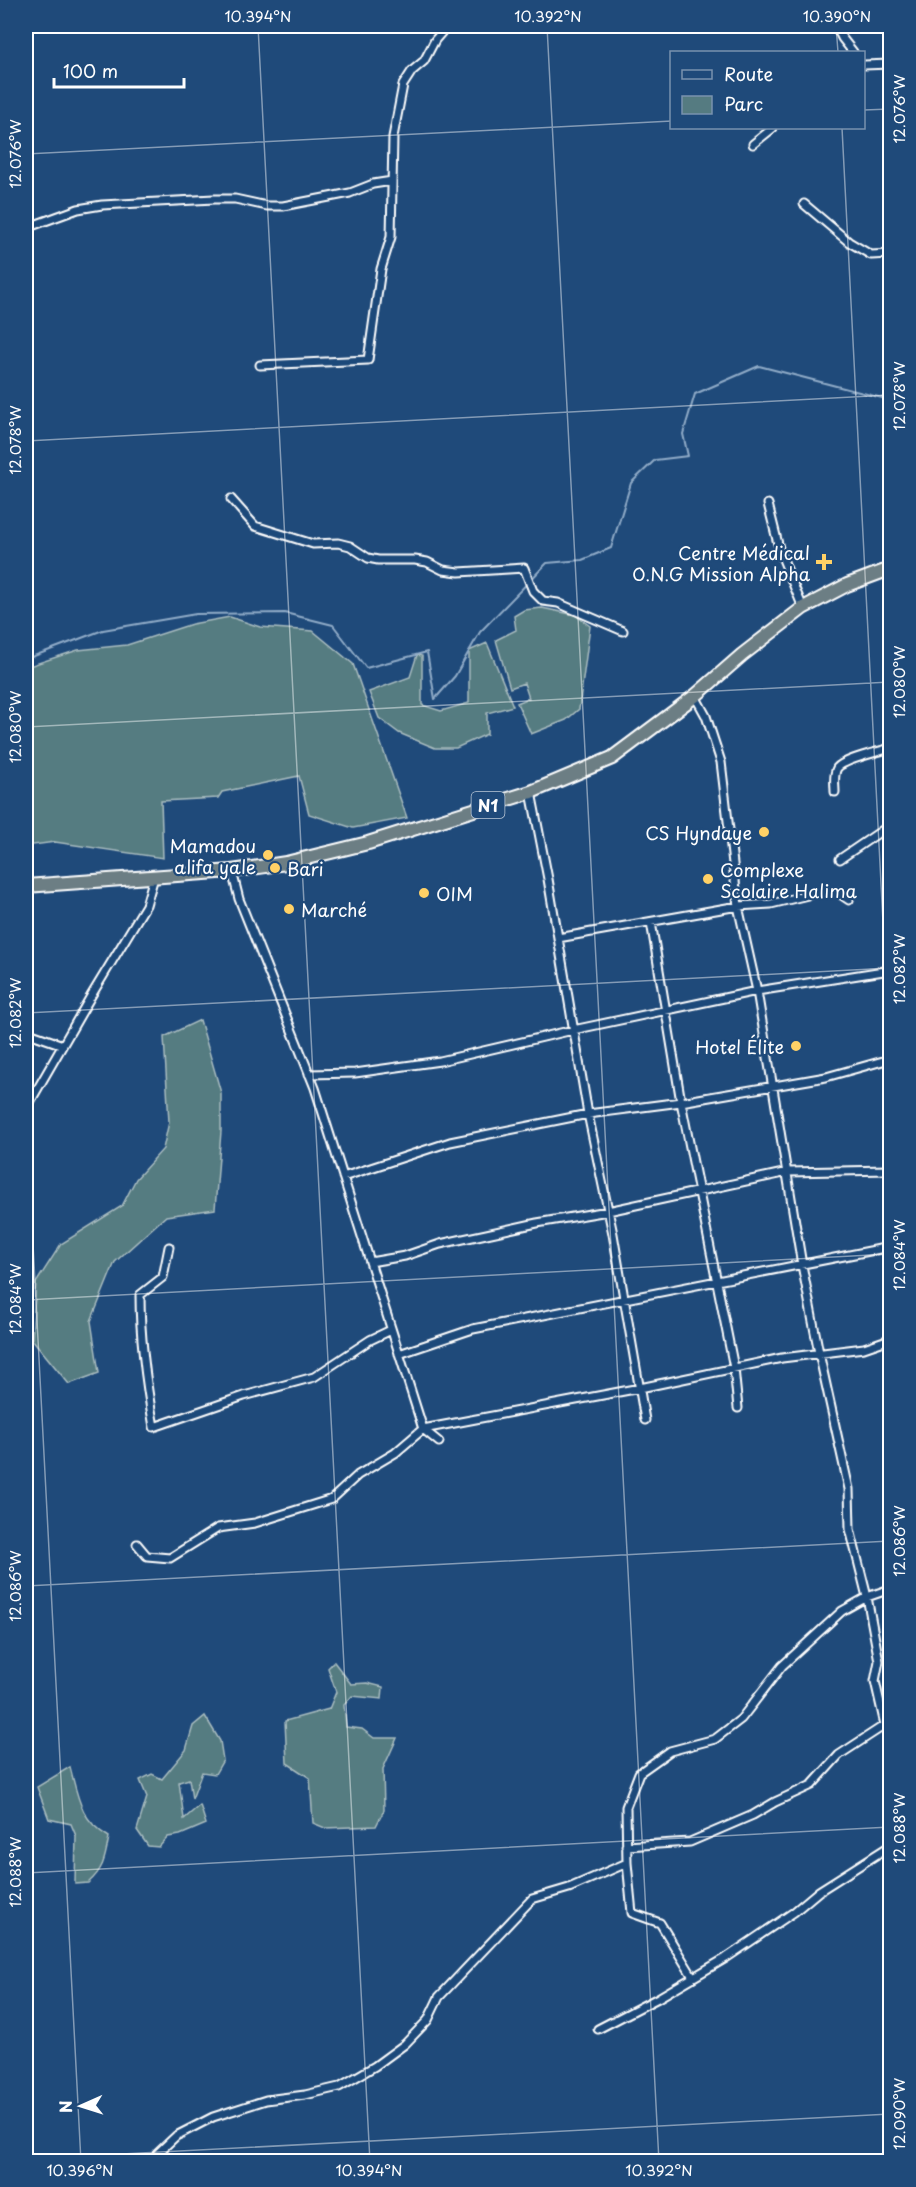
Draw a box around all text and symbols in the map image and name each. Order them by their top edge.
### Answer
text: 10.394°N [224,4,292,27]
text: 10.392°N [514,4,582,27]
text: 10.390°N [803,4,871,27]
scale bar [54,51,184,89]
legend [670,51,865,129]
text: 100 m [63,57,118,84]
text: Route [724,60,774,87]
text: 12.076°W [887,74,910,144]
text: Parc [724,90,763,117]
text: 12.076°W [3,119,26,189]
text: 12.078°W [887,361,910,431]
text: 12.078°W [3,405,26,475]
place label: Centre Médical O.N.G Mission Alpha [632,539,811,587]
marker: Centre Médical O.N.G Mission Alpha [815,553,833,571]
text: 12.080°W [887,645,910,718]
text: 12.080°W [3,690,26,763]
road number: N1 [472,792,504,818]
place label: CS Hyndaye [645,819,752,846]
marker: CS Hyndaye [757,825,771,839]
place label: Mamadou alifa yale [170,832,256,880]
marker: Mamadou alifa yale [261,848,275,862]
place label: Bari [287,855,324,882]
place label: Complexe Scolaire Halima [720,856,858,904]
marker: Bari [268,861,282,875]
marker: Complexe Scolaire Halima [701,872,715,886]
place label: OIM [436,880,473,907]
marker: OIM [417,886,431,900]
place label: Marché [301,896,367,923]
marker: Marché [282,902,296,916]
text: 12.082°W [887,933,910,1004]
text: 12.082°W [3,977,26,1048]
place label: Hotel Élite [695,1033,784,1060]
marker: Hotel Élite [789,1039,803,1053]
text: 12.084°W [887,1219,910,1291]
text: 12.084°W [3,1263,26,1335]
text: 12.086°W [887,1505,910,1577]
text: 12.086°W [3,1550,26,1622]
text: 12.088°W [887,1792,910,1863]
text: 12.088°W [3,1836,26,1907]
north arrow [51,2076,111,2136]
text: 12.090°W [887,2077,910,2150]
text: N [53,2100,77,2114]
text: 10.396°N [46,2158,114,2181]
text: 10.394°N [335,2158,403,2181]
text: 10.392°N [625,2158,693,2181]

